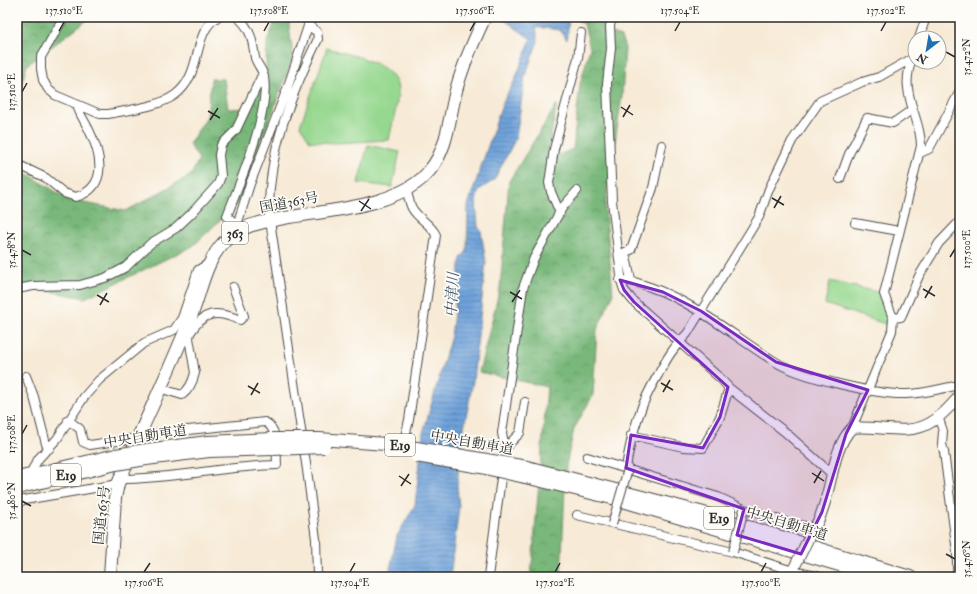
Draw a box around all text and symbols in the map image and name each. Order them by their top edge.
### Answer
text: 137.510°E [45,5,83,17]
text: 137.508°E [250,5,288,17]
text: 137.506°E [456,5,494,17]
text: 137.504°E [660,5,700,17]
text: 137.502°E [867,5,905,17]
north arrow [907,30,947,70]
text: 35.472°N [961,38,973,76]
text: N [914,49,931,67]
text: 137.510°E [6,73,18,111]
street label: 国道363号 [258,188,320,217]
road number: 363 [222,222,248,244]
text: 137.500°E [961,230,973,268]
text: 35.478°N [6,231,18,269]
water label: 中津川 [442,270,463,318]
text: 137.508°E [6,415,18,453]
street label: 中央自動車道 [102,422,188,451]
street label: 中央自動車道 [429,427,515,458]
road number: E19 [385,434,415,456]
road number: E19 [51,464,81,486]
text: 35.480°N [6,482,18,520]
street label: 国道363号 [90,484,113,546]
street label: 中央自動車道 [744,503,830,544]
road number: E19 [704,507,734,529]
text: 35.476°N [961,540,973,578]
text: 137.506°E [125,577,163,589]
text: 137.504°E [330,577,370,589]
text: 137.502°E [536,577,574,589]
text: 137.500°E [742,577,780,589]

